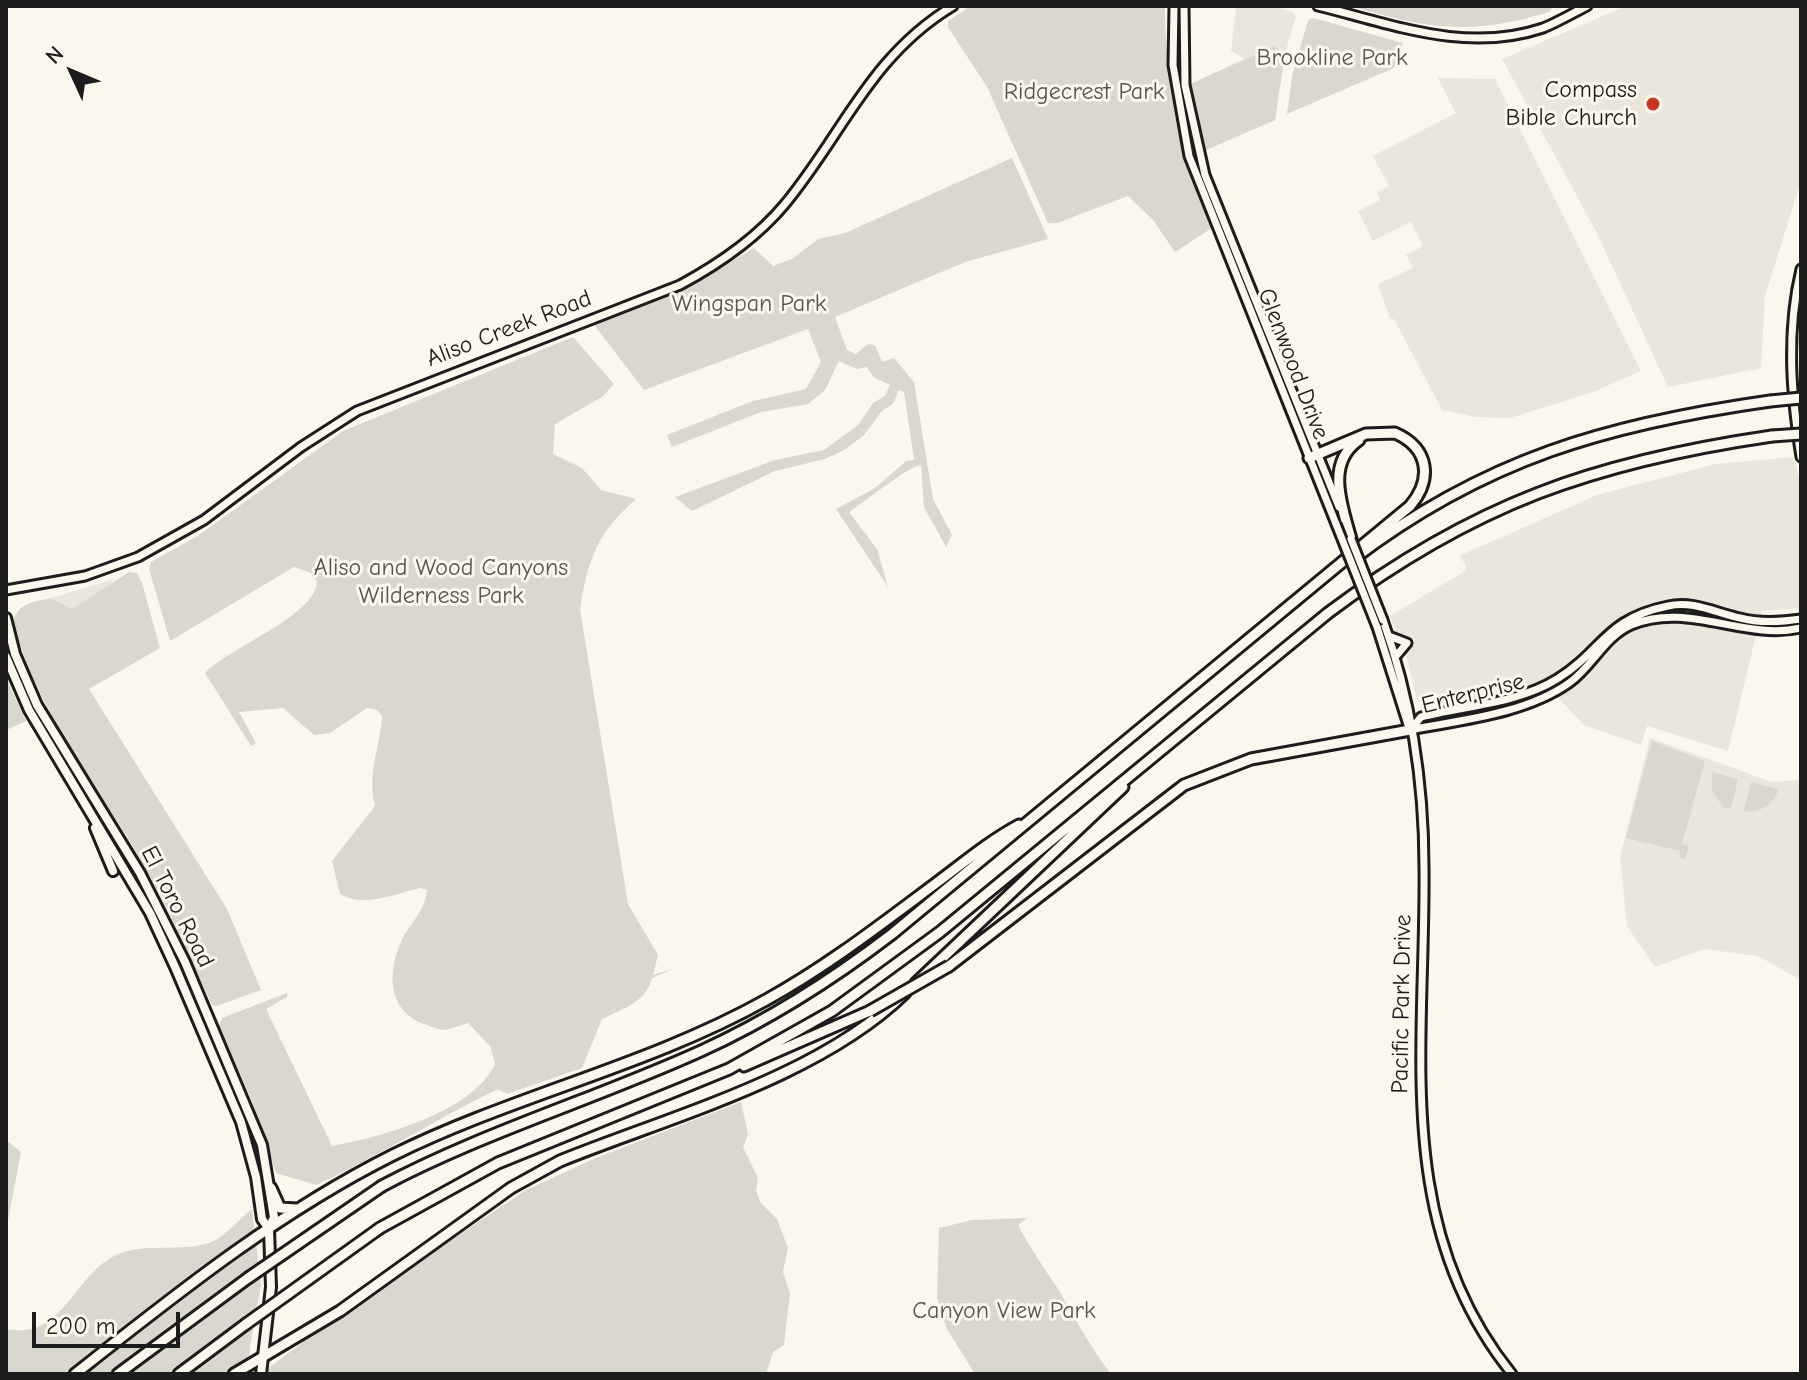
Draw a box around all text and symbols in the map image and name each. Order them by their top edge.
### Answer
north arrow [32,32,112,112]
text: N [40,41,69,70]
park label: Brookline Park [1257,44,1407,72]
place label: Compass Bible Church [1505,76,1637,132]
park label: Ridgecrest Park [1004,78,1164,106]
marker: Compass Bible Church [1644,95,1662,113]
street label: Aliso Creek Road [422,284,596,374]
street label: Glenwood Drive [1251,284,1335,444]
park label: Wingspan Park [672,290,826,318]
park label: Aliso and Wood Canyons Wilderness Park [314,554,568,610]
street label: Enterprise [1419,667,1527,721]
street label: El Toro Road [134,841,220,973]
street label: Pacific Park Drive [1386,914,1418,1094]
scale bar [36,1296,184,1346]
park label: Canyon View Park [912,1297,1096,1325]
text: 200 m [46,1312,116,1340]

